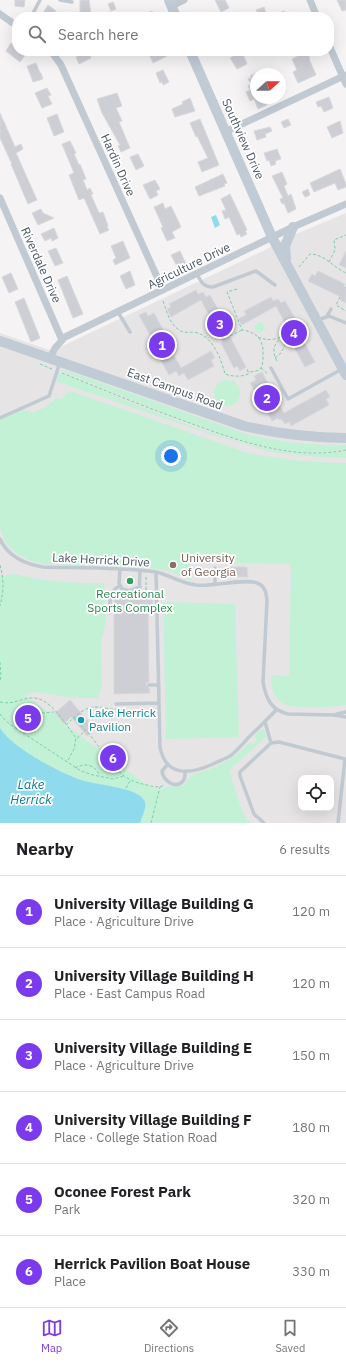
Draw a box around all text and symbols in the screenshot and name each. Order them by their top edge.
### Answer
search box [12,12,334,56]
icon: search [26,23,48,45]
text: Search here [58,25,138,44]
north arrow [250,68,286,104]
street label: Southview Drive [219,96,268,182]
street label: Hardin Drive [98,131,139,199]
street label: Riverdale Drive [18,225,65,305]
street label: Agriculture Drive [145,239,233,292]
pin: 3 [207,309,233,339]
pin: 4 [281,318,307,348]
pin: 1 [149,330,175,360]
street label: East Campus Road [125,364,225,413]
pin: 2 [254,383,280,413]
your location [161,446,181,466]
street label: Lake Herrick Drive [52,549,151,570]
place label: University of Georgia [181,550,236,579]
marker: University of Georgia [168,560,178,570]
marker: Recreational Sports Complex [125,576,135,586]
place label: Recreational Sports Complex [87,586,173,615]
pin: 5 [15,703,41,733]
place label: Lake Herrick Pavilion [89,705,157,734]
marker: Lake Herrick Pavilion [76,715,86,725]
pin: 6 [100,743,126,773]
map controls [298,775,334,811]
button: locate [298,775,334,811]
water label: Lake Herrick [10,776,52,808]
text: Nearby [16,838,74,860]
text: 6 results [279,841,330,858]
text: University Village Building G [54,894,254,913]
text: 1 [25,903,33,920]
text: 120 m [292,903,330,920]
text: Place · Agriculture Drive [54,913,194,930]
text: University Village Building H [54,966,254,985]
text: 2 [25,975,33,992]
text: 120 m [292,975,330,992]
text: Place · East Campus Road [54,985,205,1002]
text: University Village Building E [54,1038,252,1057]
text: 3 [25,1047,33,1064]
text: 150 m [292,1047,330,1064]
text: Place · Agriculture Drive [54,1057,194,1074]
text: University Village Building F [54,1110,252,1129]
text: 4 [25,1119,33,1136]
text: 180 m [292,1119,330,1136]
text: Place · College Station Road [54,1129,217,1146]
text: Oconee Forest Park [54,1182,191,1201]
text: 5 [25,1191,33,1208]
text: 320 m [292,1191,330,1208]
text: Park [54,1201,80,1218]
text: Herrick Pavilion Boat House [54,1254,250,1273]
text: 6 [25,1263,33,1280]
text: 330 m [292,1263,330,1280]
text: Place [54,1273,86,1290]
tab: Map [41,1317,63,1355]
tab: Directions [144,1317,194,1355]
tab: Saved [275,1317,305,1355]

